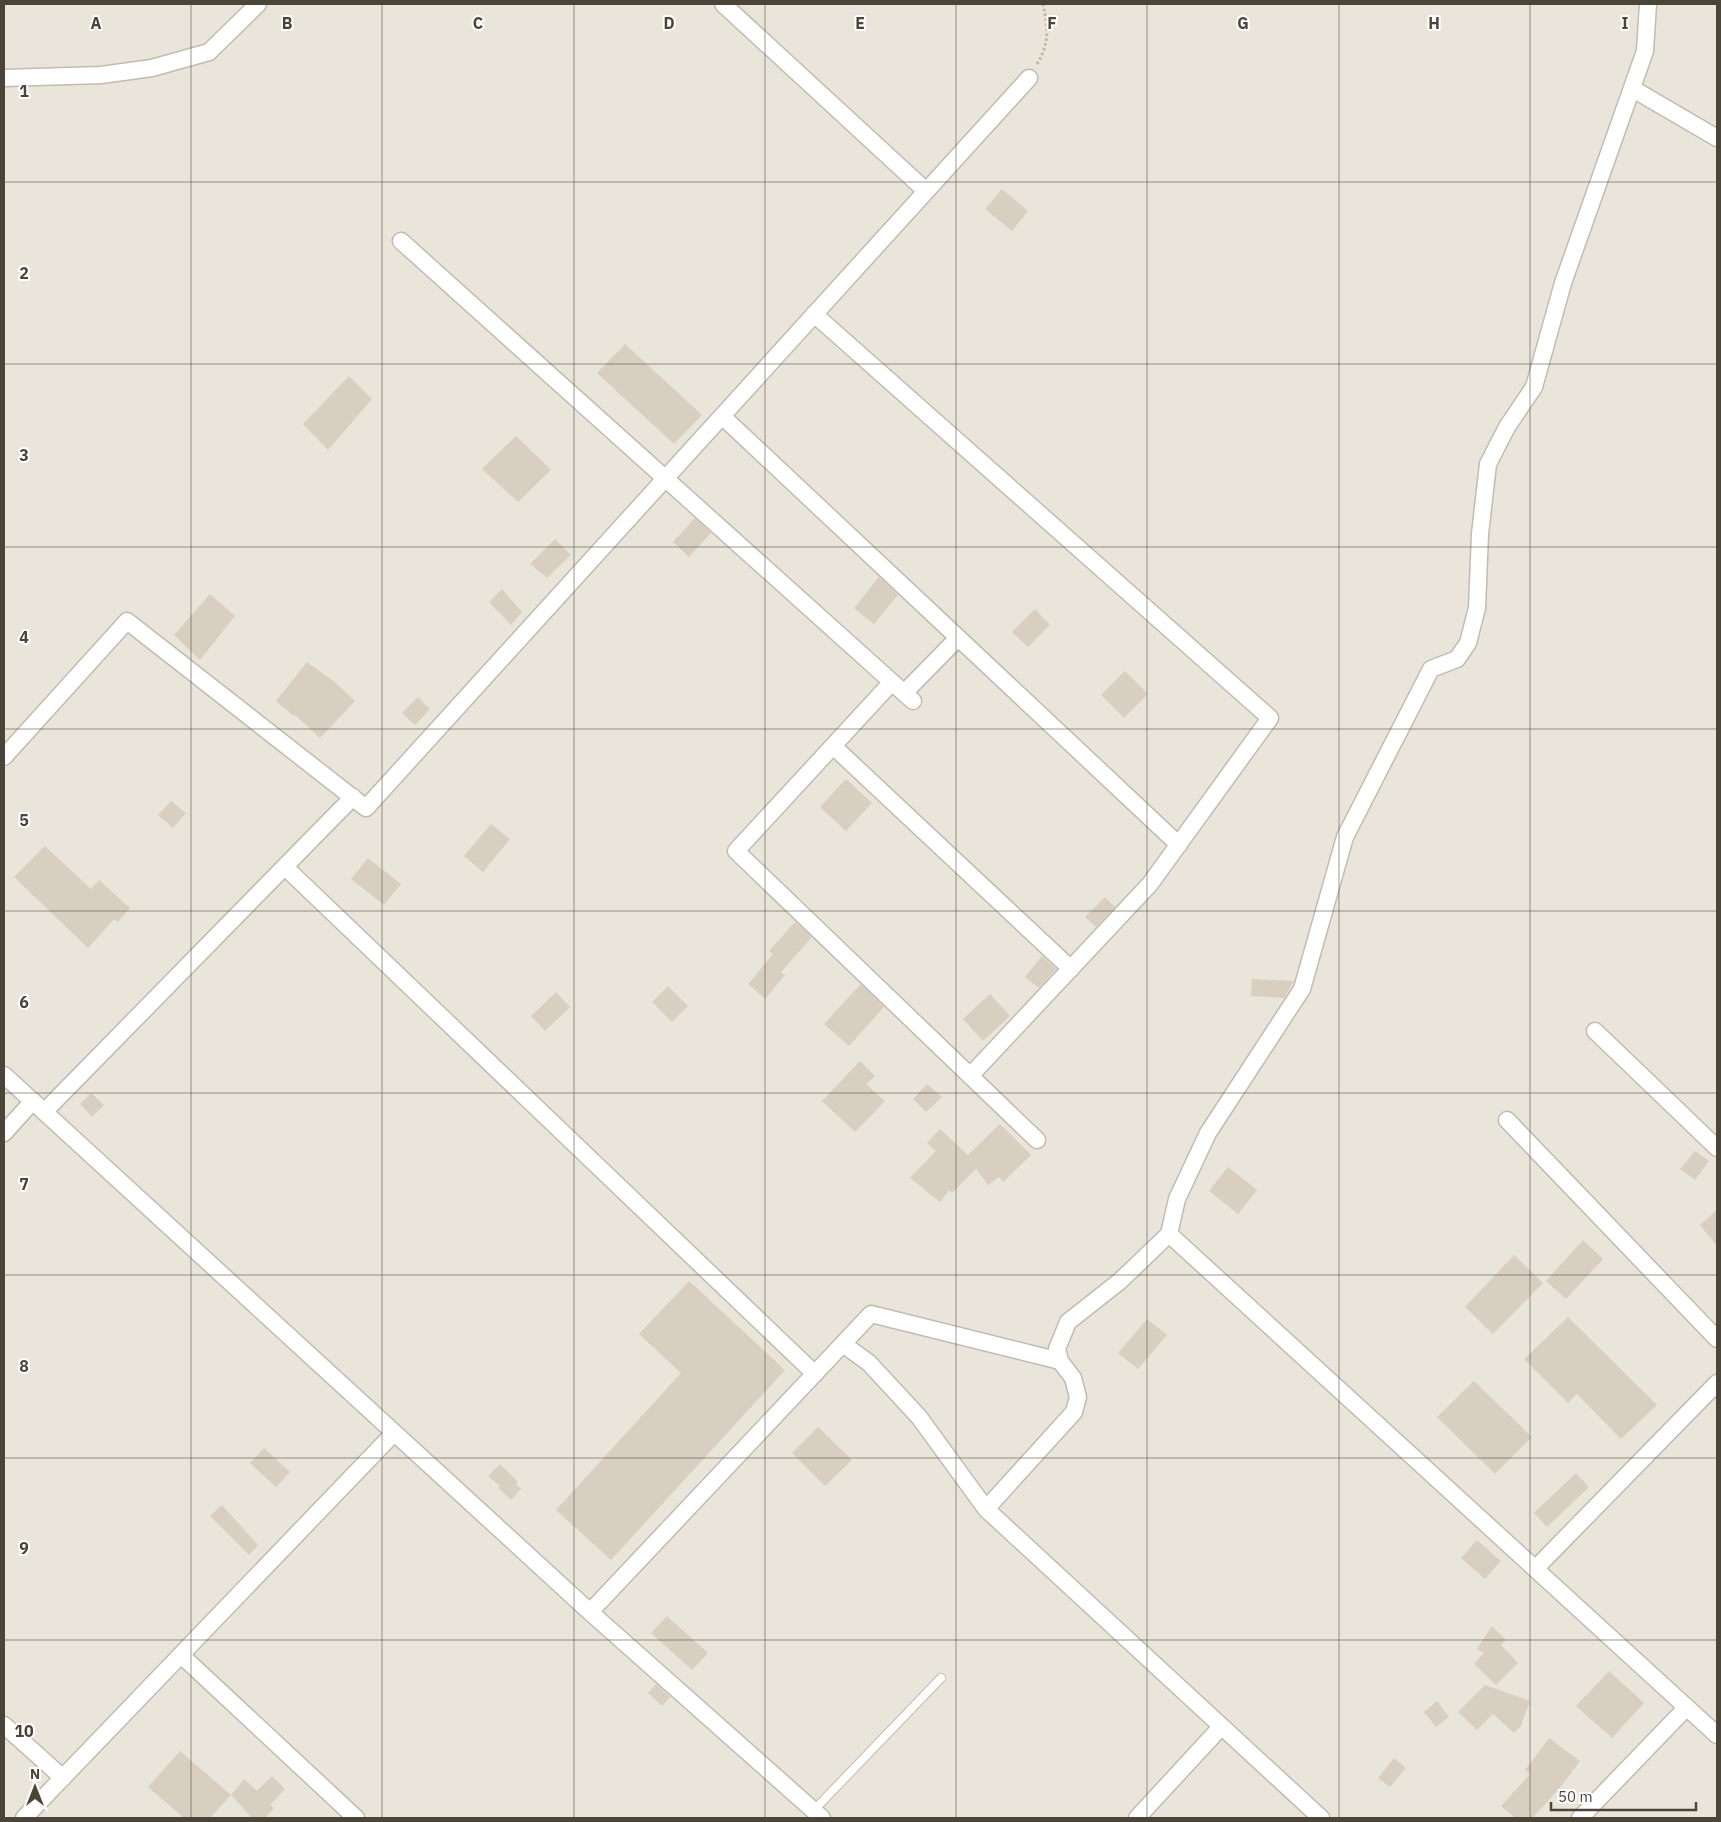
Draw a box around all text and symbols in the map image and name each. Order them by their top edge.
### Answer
text: A [91,13,102,33]
text: B [282,13,293,33]
text: C [473,13,483,33]
text: D [663,13,675,33]
text: E [855,13,865,33]
text: F [1047,13,1057,33]
text: G [1237,13,1249,33]
text: H [1428,13,1440,33]
text: I [1622,13,1629,33]
text: 1 [19,81,29,101]
text: 2 [19,263,29,283]
text: 3 [19,445,29,465]
text: 4 [19,627,29,647]
text: 5 [19,810,29,830]
text: 6 [19,992,29,1012]
text: 7 [19,1174,29,1194]
text: 8 [19,1356,29,1376]
text: 9 [19,1538,29,1558]
text: 10 [14,1721,34,1741]
north arrow [10,1762,60,1812]
text: N [30,1765,40,1783]
scale bar [1551,1780,1696,1812]
text: 50 m [1558,1787,1593,1806]

